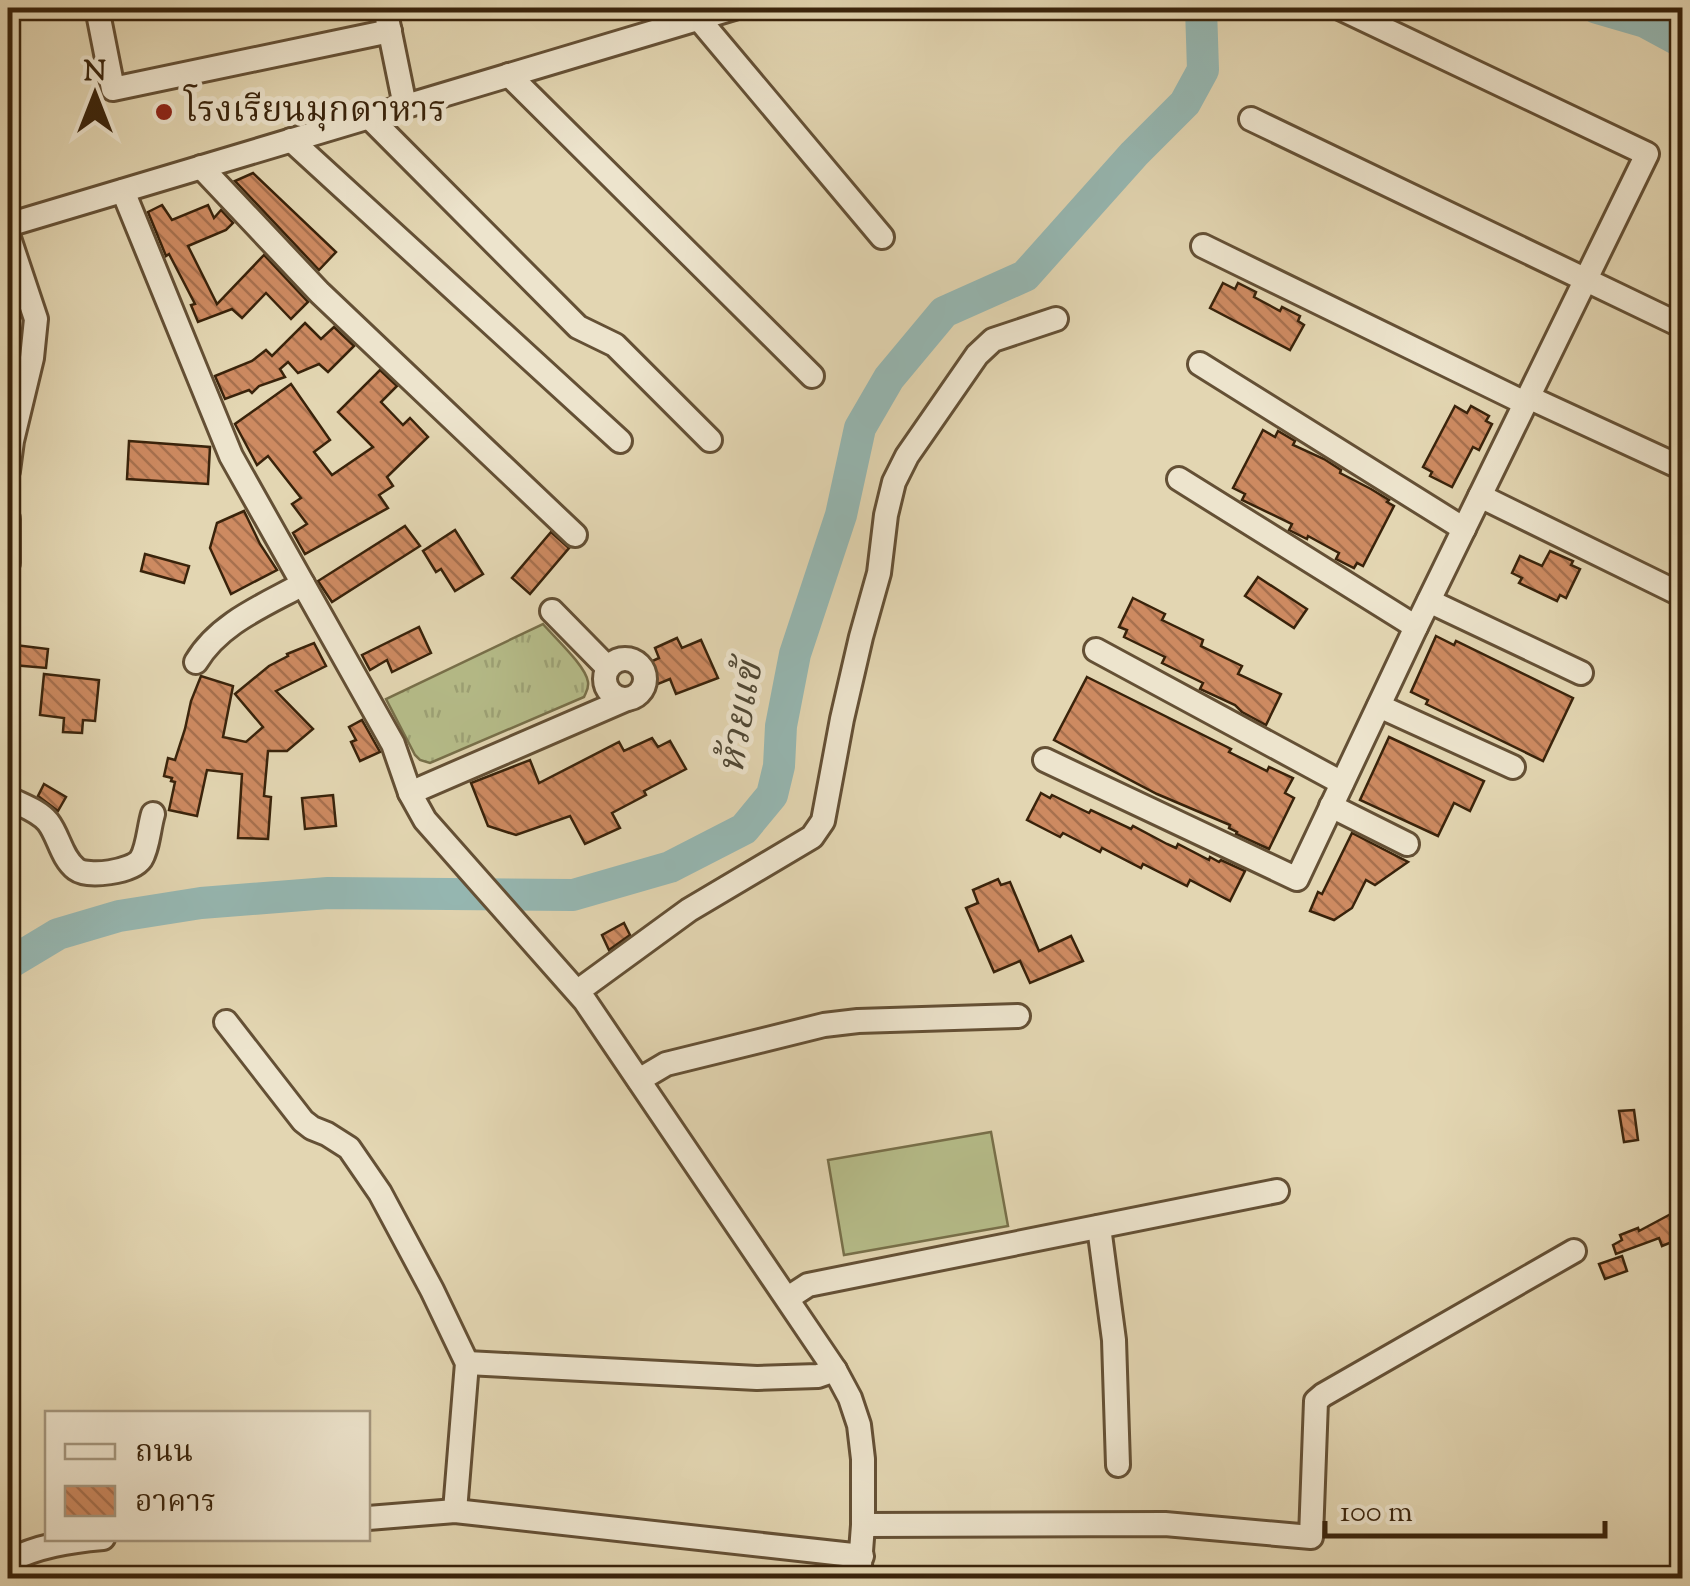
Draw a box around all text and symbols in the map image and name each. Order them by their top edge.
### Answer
north arrow [45,45,145,145]
text: N [84,53,106,93]
place label: โรงเรียนมุกดาหาร [183,84,446,138]
marker: โรงเรียนมุกดาหาร [153,101,175,123]
water label: ห้วยแข้ [707,652,780,778]
legend [45,1411,370,1541]
text: ถนน [135,1432,193,1475]
scale bar [1325,1476,1605,1538]
text: อาคาร [135,1482,216,1525]
text: 100 m [1340,1492,1413,1535]

